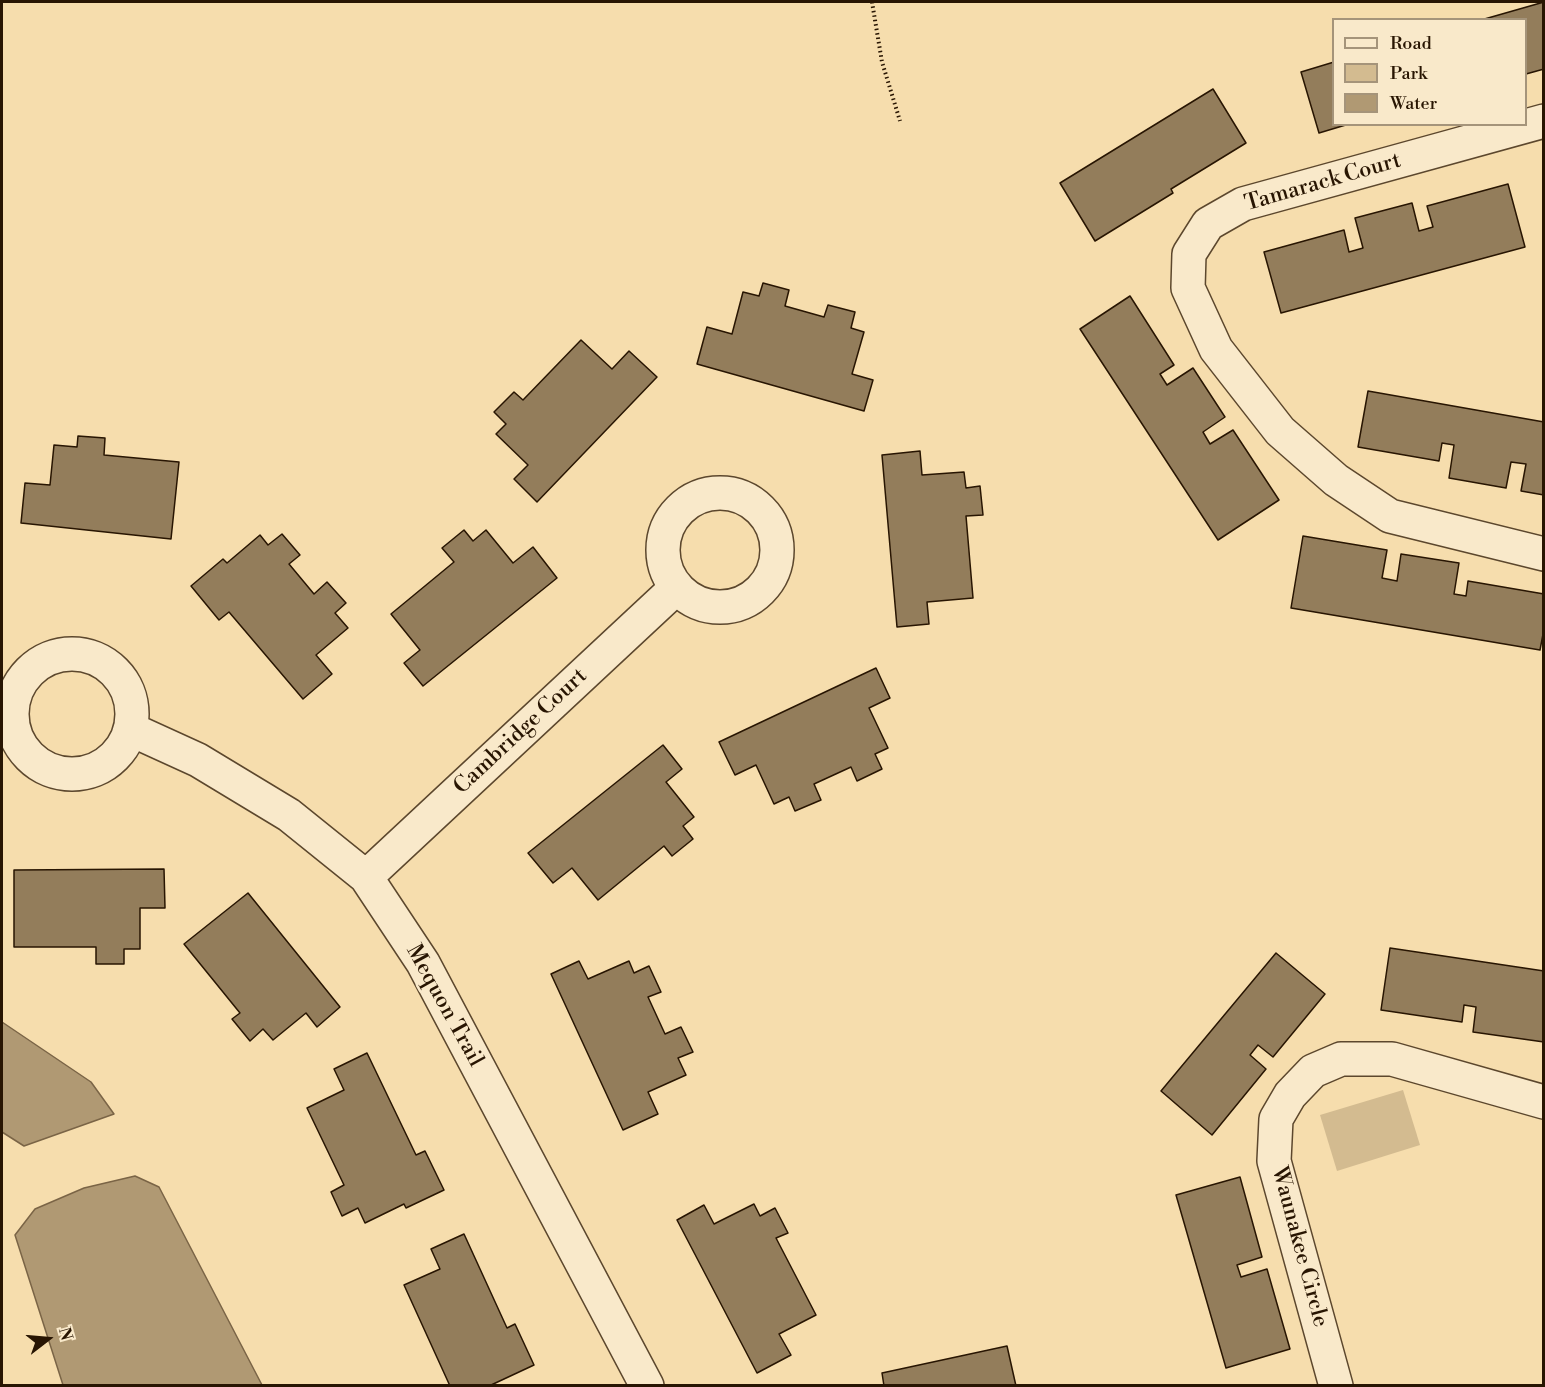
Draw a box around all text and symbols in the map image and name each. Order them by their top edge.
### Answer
legend [1332,18,1527,126]
text: Road [1390,32,1432,55]
text: Park [1390,62,1427,85]
text: Water [1390,92,1437,115]
street label: Tamarack Court [1242,148,1404,218]
street label: Cambridge Court [449,664,593,800]
street label: Mequon Trail [400,940,488,1072]
street label: Waunakee Circle [1265,1164,1333,1330]
north arrow [18,1309,78,1369]
text: N [54,1325,77,1343]

